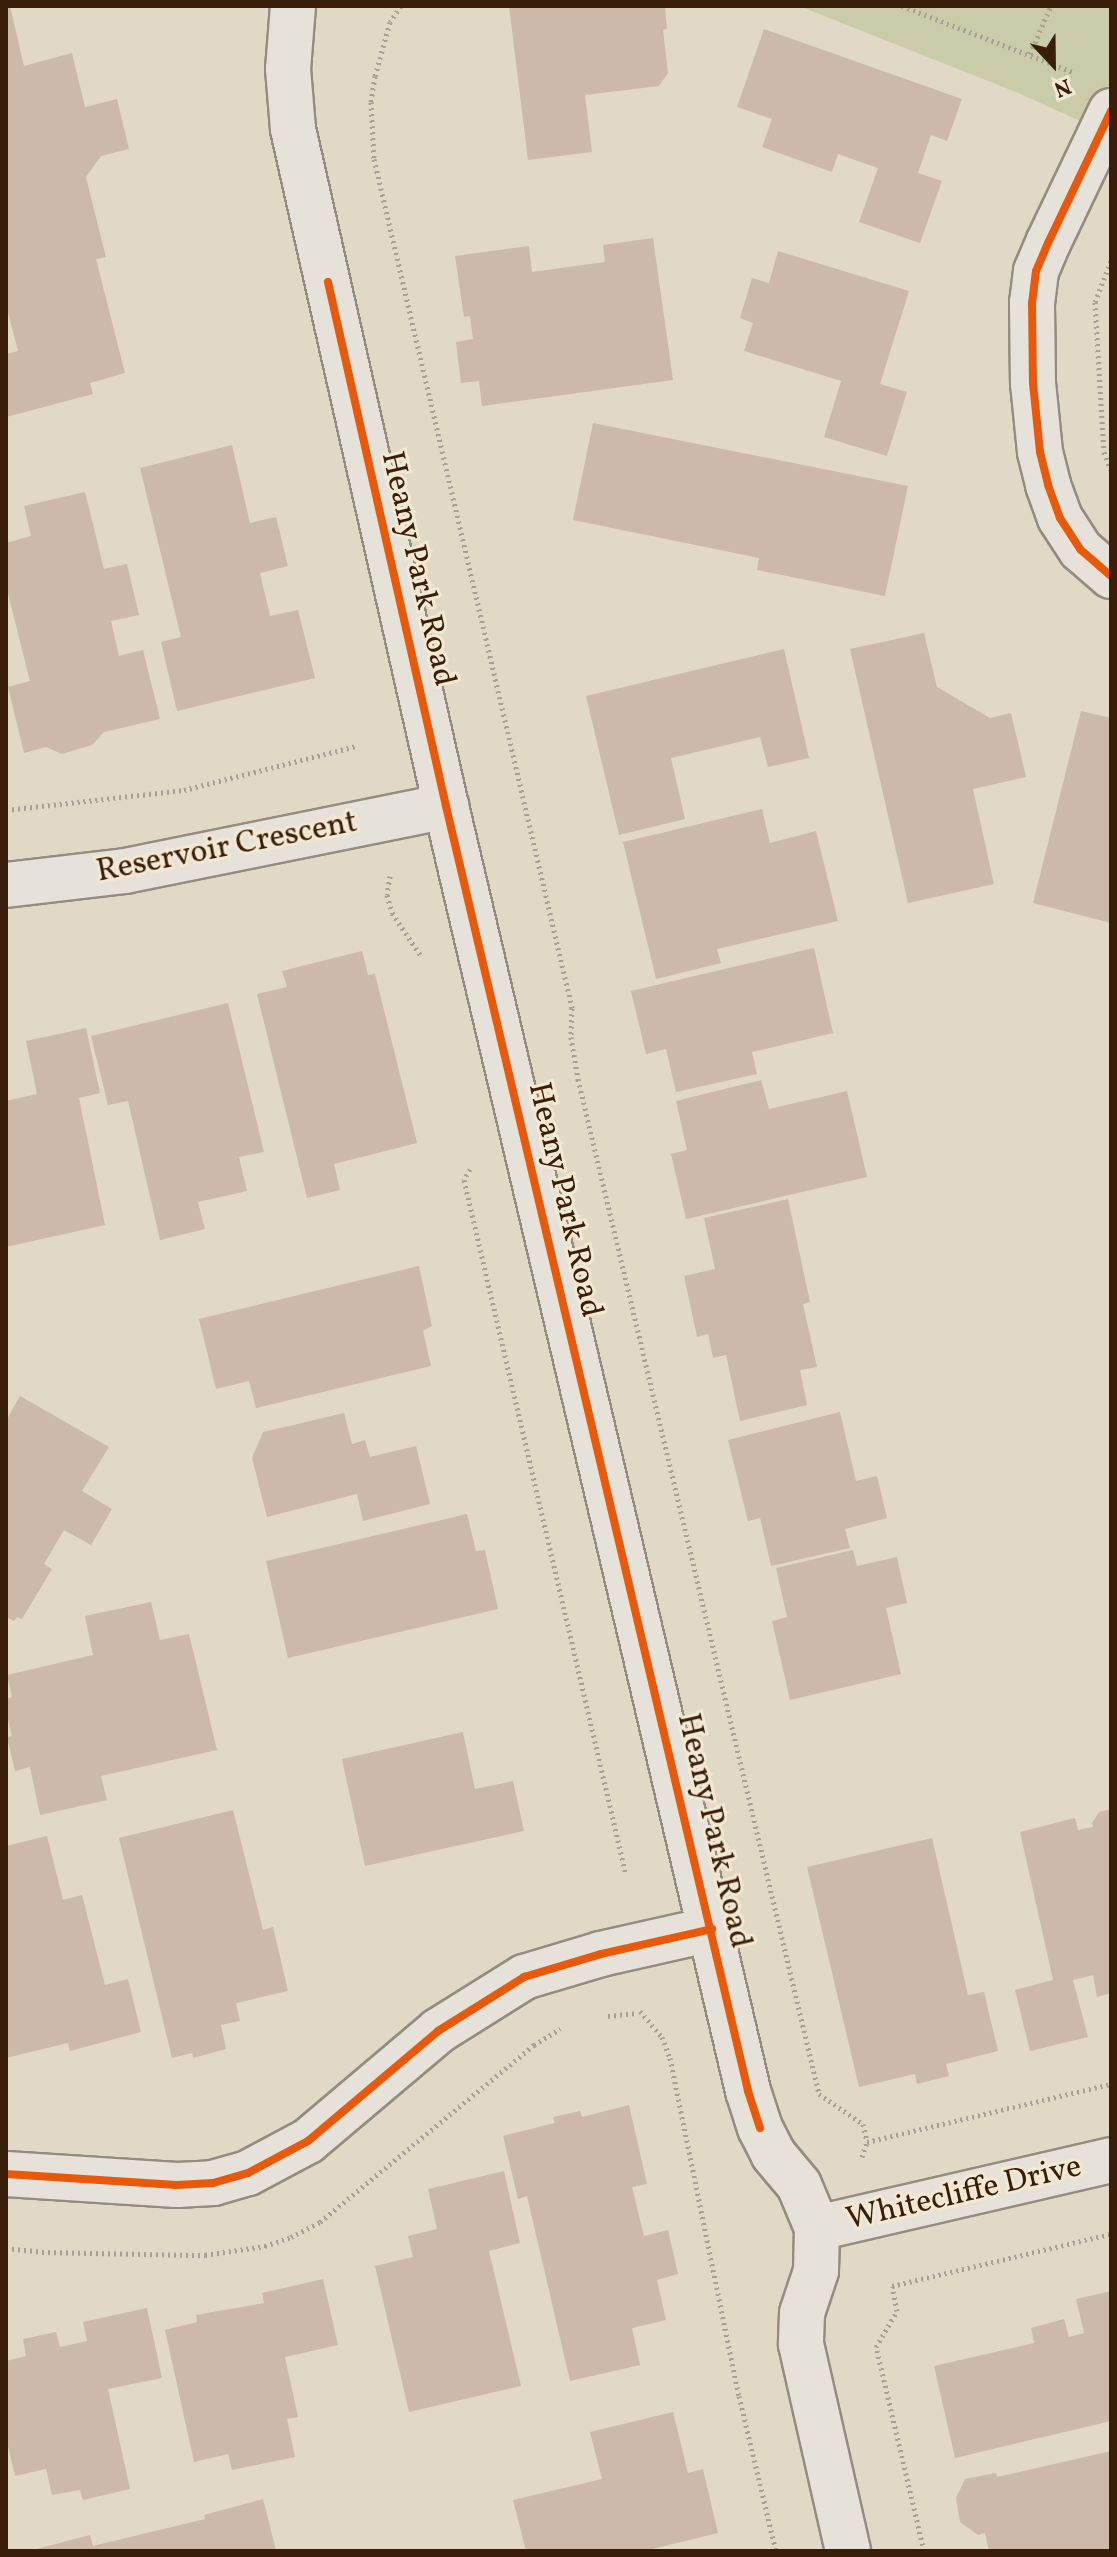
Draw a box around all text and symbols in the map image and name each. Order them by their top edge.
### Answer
north arrow [1013,24,1093,104]
text: N [1049,69,1075,104]
street label: Heany Park Road [371,447,463,691]
street label: Reservoir Crescent [93,804,361,892]
street label: Heany Park Road [518,1078,610,1322]
street label: Heany Park Road [667,1709,759,1953]
street label: Whitecliffe Drive [843,2148,1085,2240]

